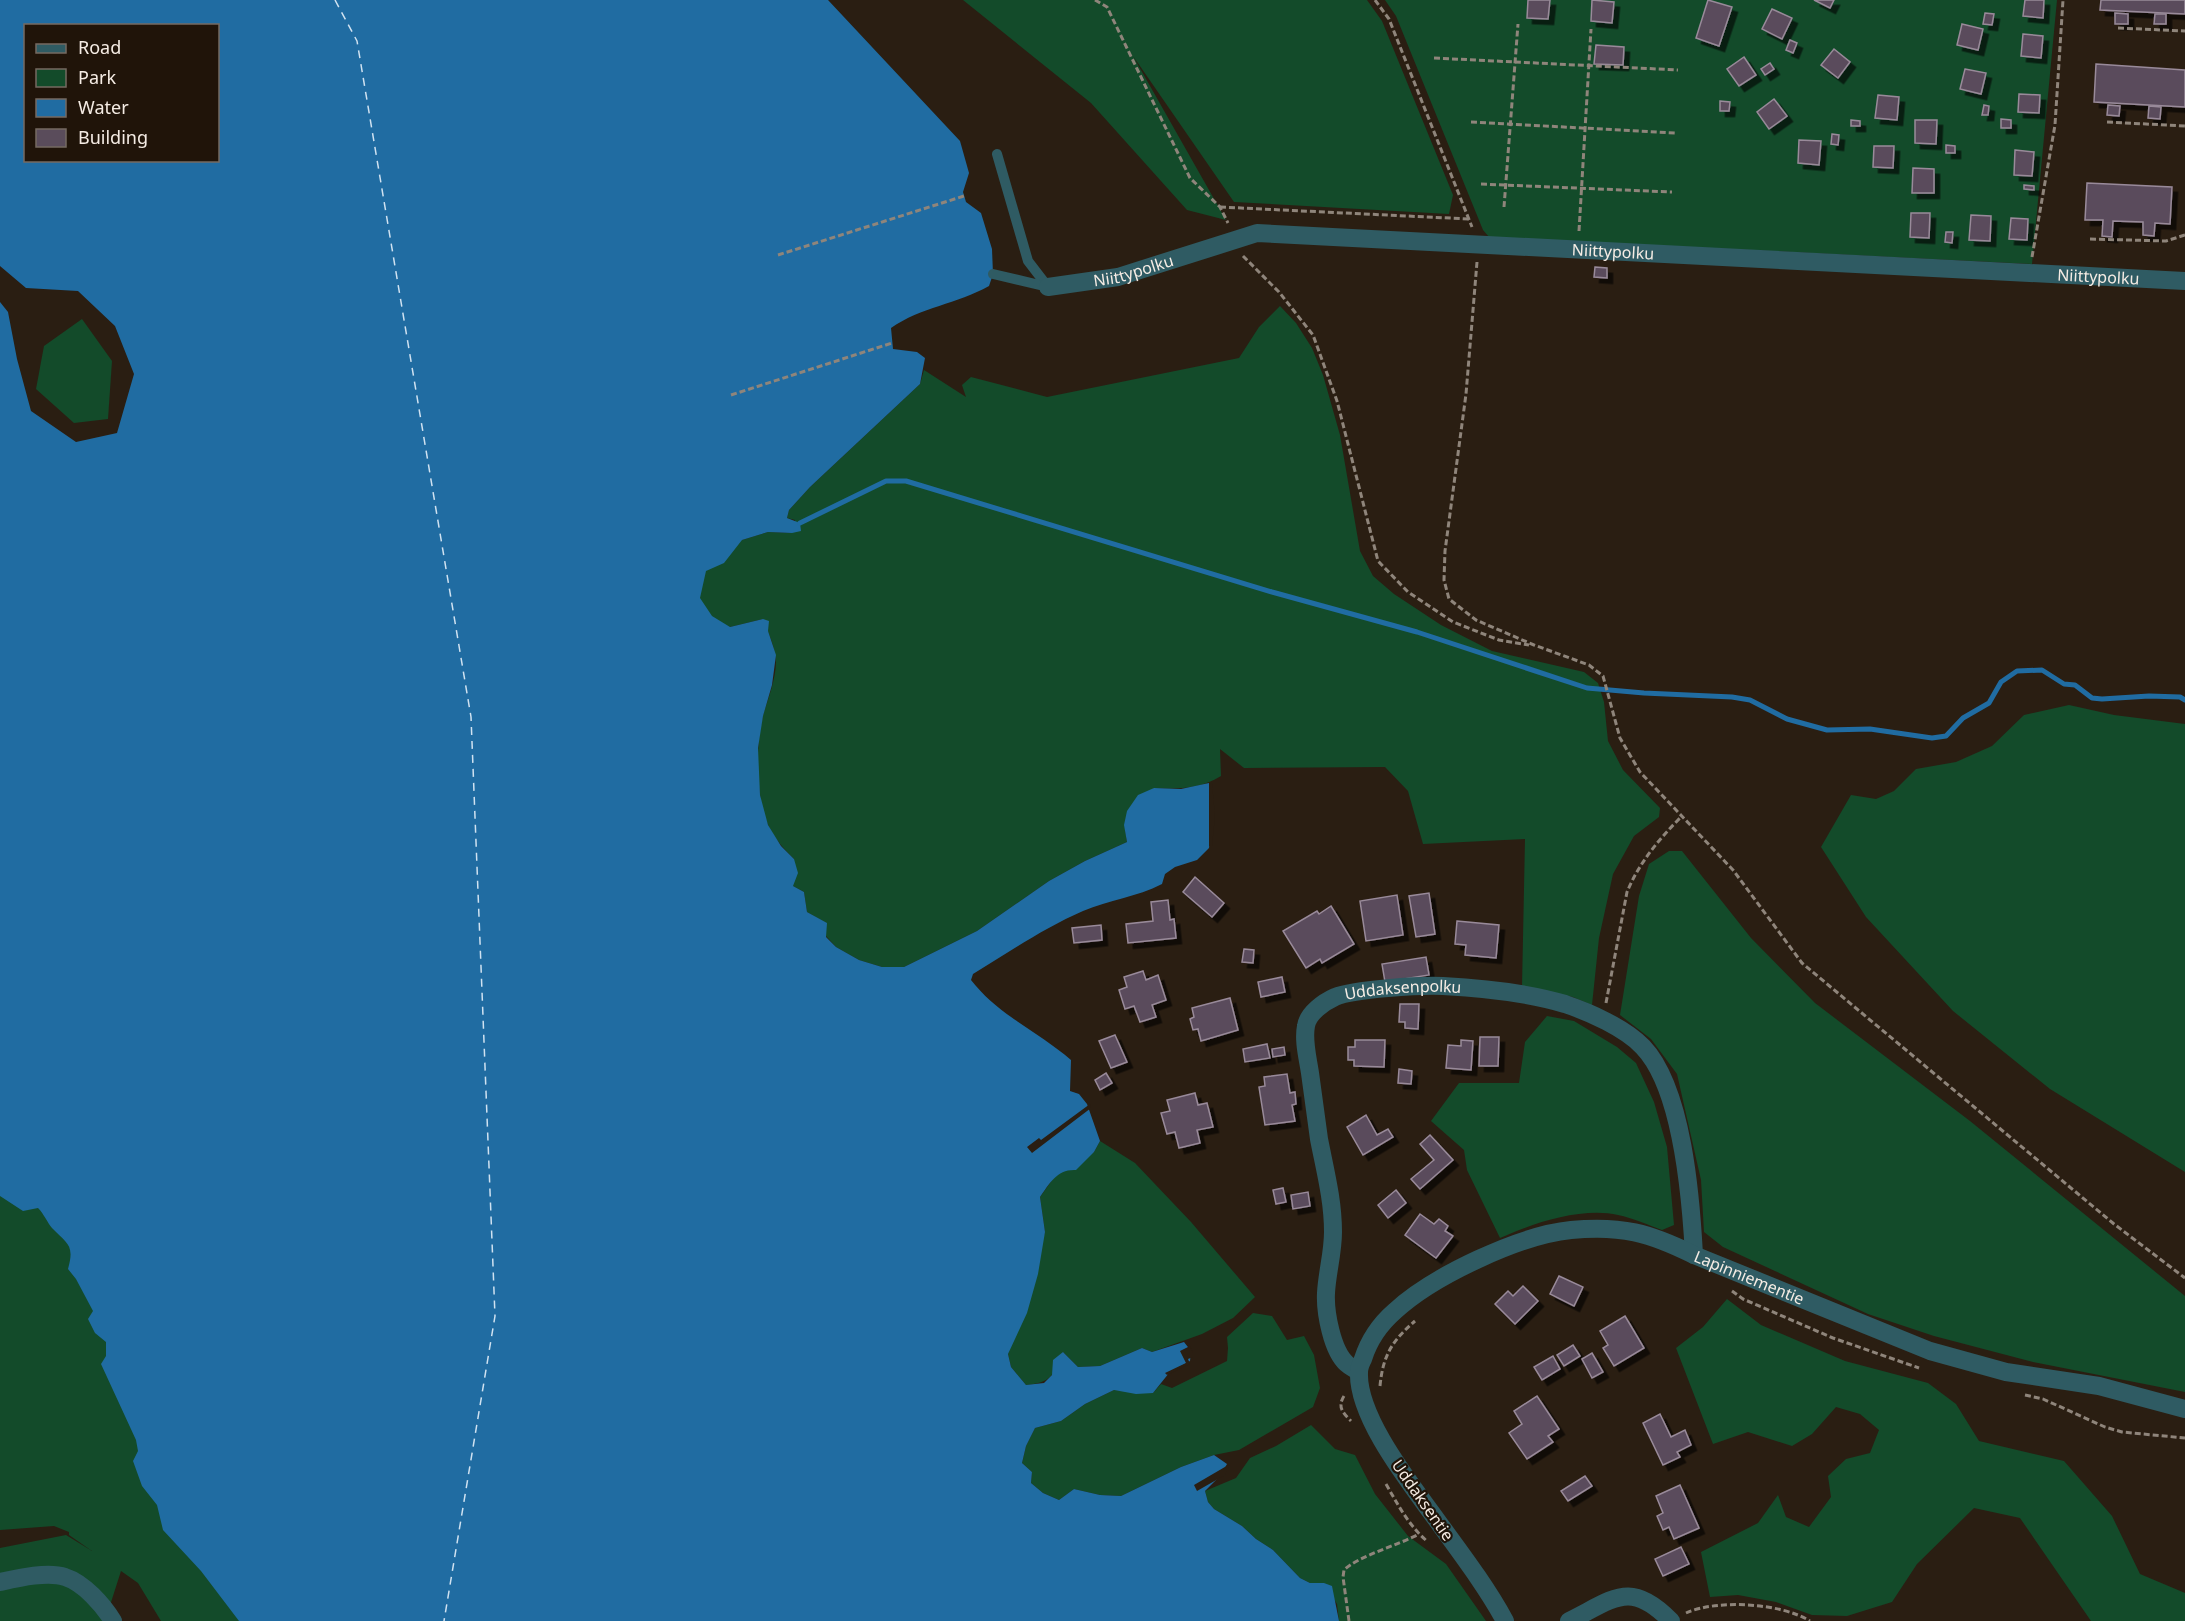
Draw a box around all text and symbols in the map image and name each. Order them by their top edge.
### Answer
legend [24,24,219,162]
text: Road [78,35,121,59]
text: Park [78,65,116,89]
text: Water [78,95,129,119]
text: Building [78,125,148,149]
street label: Niittypolku [1571,238,1655,265]
street label: Niittypolku [1092,249,1176,291]
street label: Niittypolku [2057,263,2140,290]
street label: Uddaksenpolku [1342,975,1462,1005]
street label: Lapinniementie [1691,1245,1808,1310]
street label: Uddaksentie [1387,1455,1459,1545]

